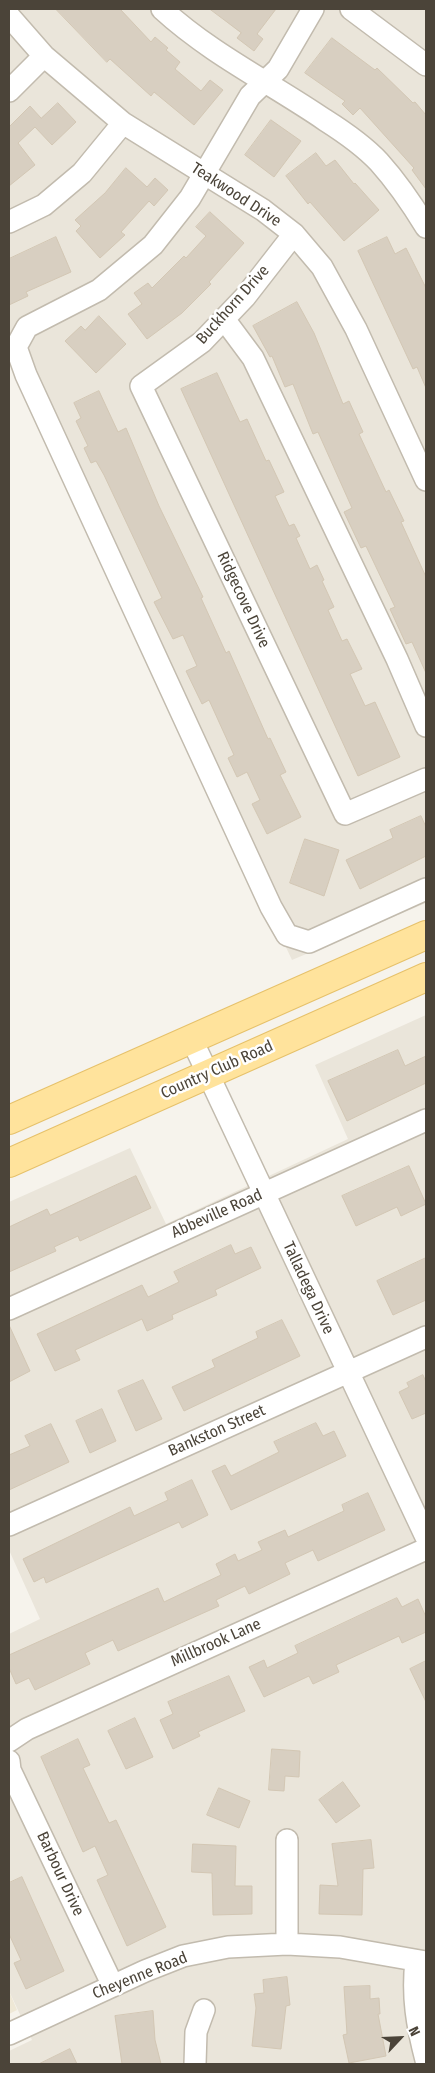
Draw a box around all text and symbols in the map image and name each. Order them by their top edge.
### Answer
street label: Teakwood Drive [188,159,284,231]
street label: Buckhorn Drive [192,261,274,349]
street label: Ridgecove Drive [212,549,274,651]
street label: Country Club Road [158,1037,276,1103]
street label: Abbeville Road [168,1185,266,1243]
street label: Talladega Drive [278,1239,338,1337]
street label: Bankston Street [166,1401,268,1461]
street label: Millbrook Lane [168,1615,264,1671]
street label: Barbour Drive [32,1829,88,1919]
street label: Cheyenne Road [90,1948,190,2004]
north arrow [375,2013,425,2063]
text: N [405,2024,424,2039]

